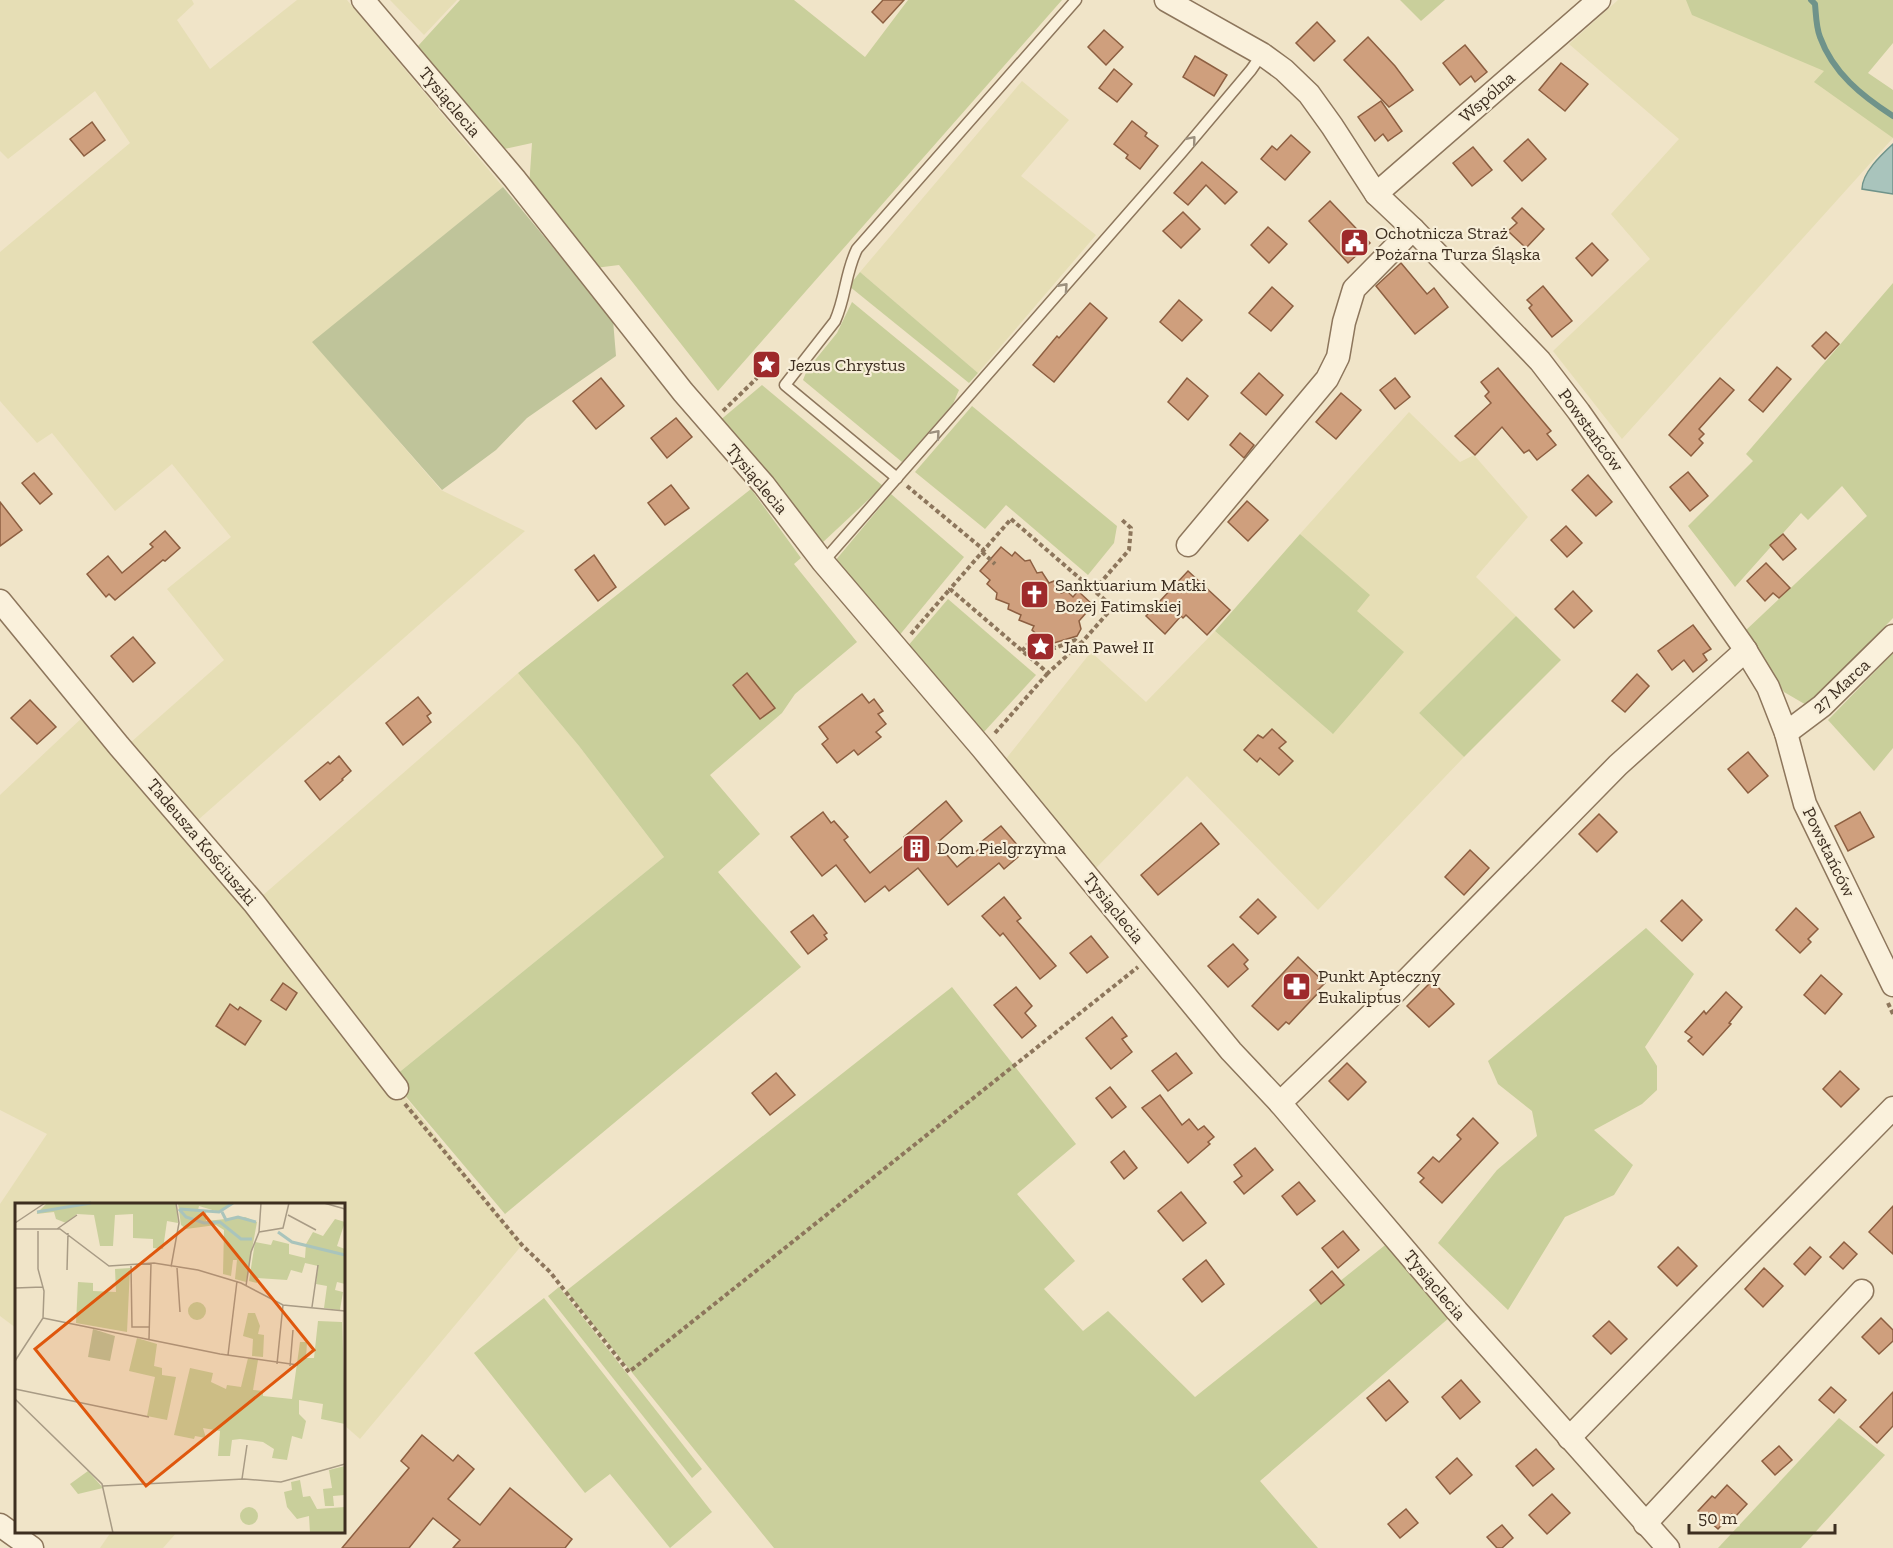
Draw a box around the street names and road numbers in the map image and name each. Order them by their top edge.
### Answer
street label: Tysiąclecia [414,62,486,142]
street label: Wspólna [1455,67,1520,127]
street label: Powstańców [1554,384,1629,476]
street label: Tysiąclecia [721,439,793,519]
street label: 27 Marca [1808,654,1875,718]
street label: Tadeusza Kościuszki [142,774,262,910]
street label: Powstańców [1798,803,1860,901]
street label: Tysiąclecia [1079,868,1149,948]
street label: Tysiąclecia [1399,1245,1471,1325]

